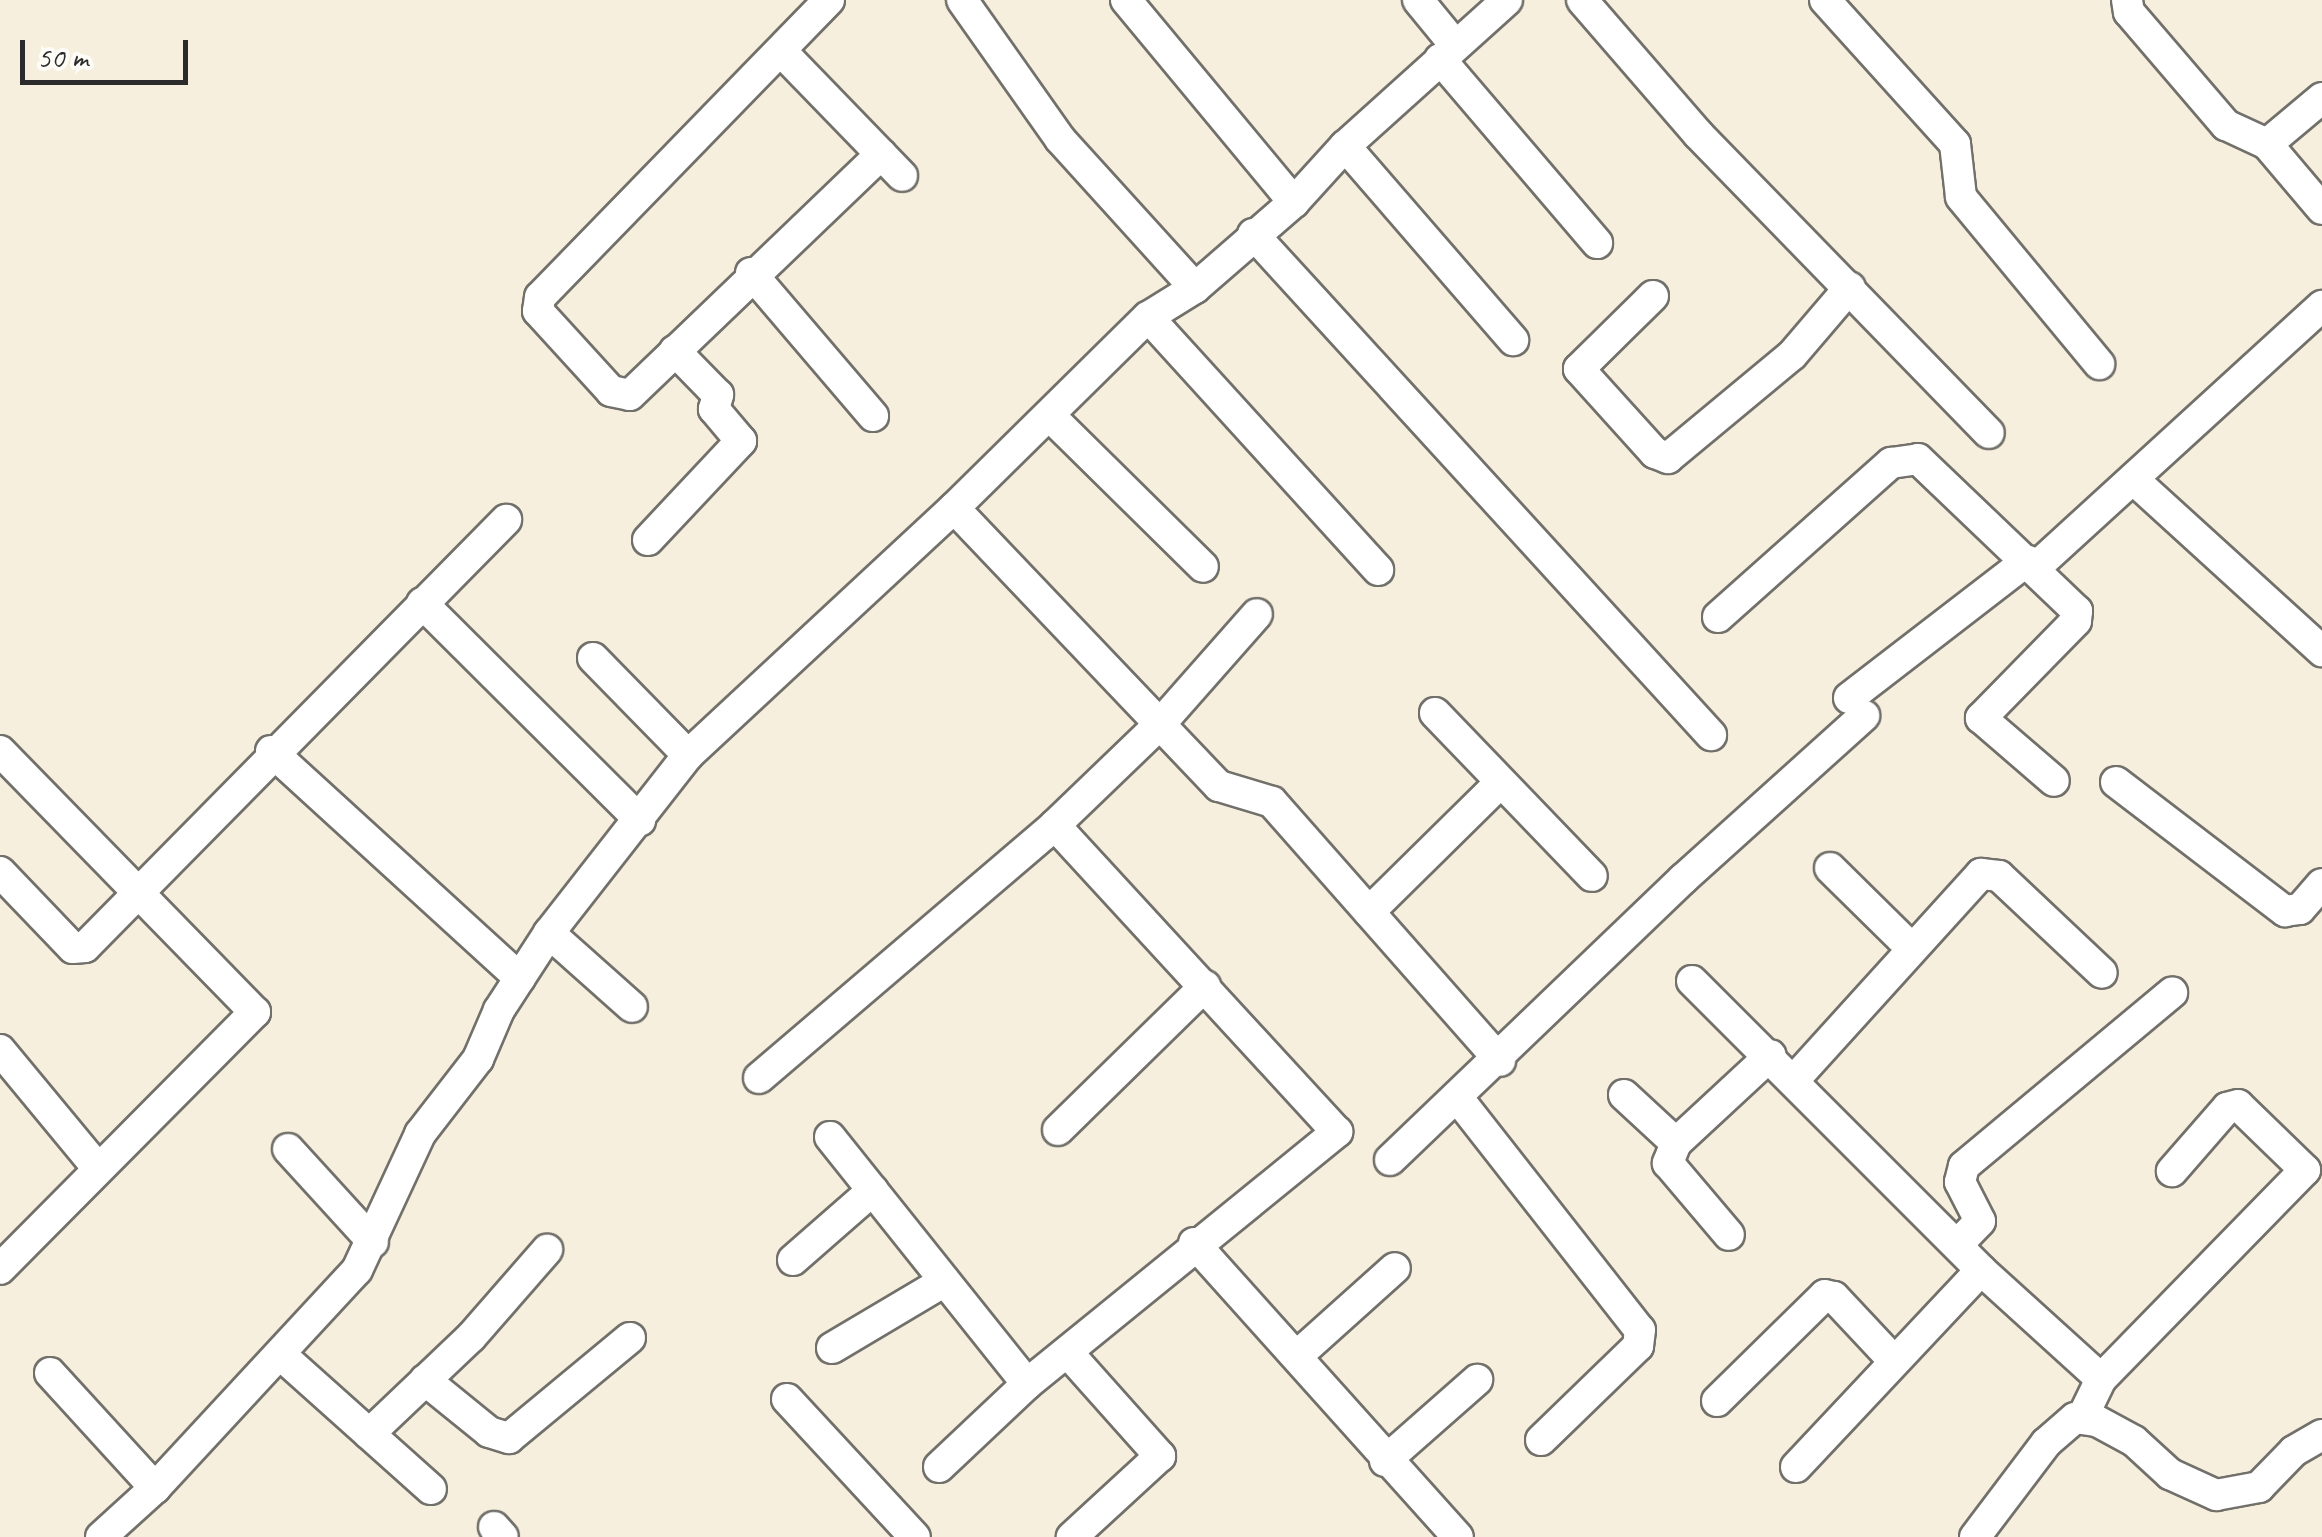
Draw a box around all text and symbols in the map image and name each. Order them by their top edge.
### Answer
scale bar [25,20,192,82]
text: 50 m [37,38,88,76]

